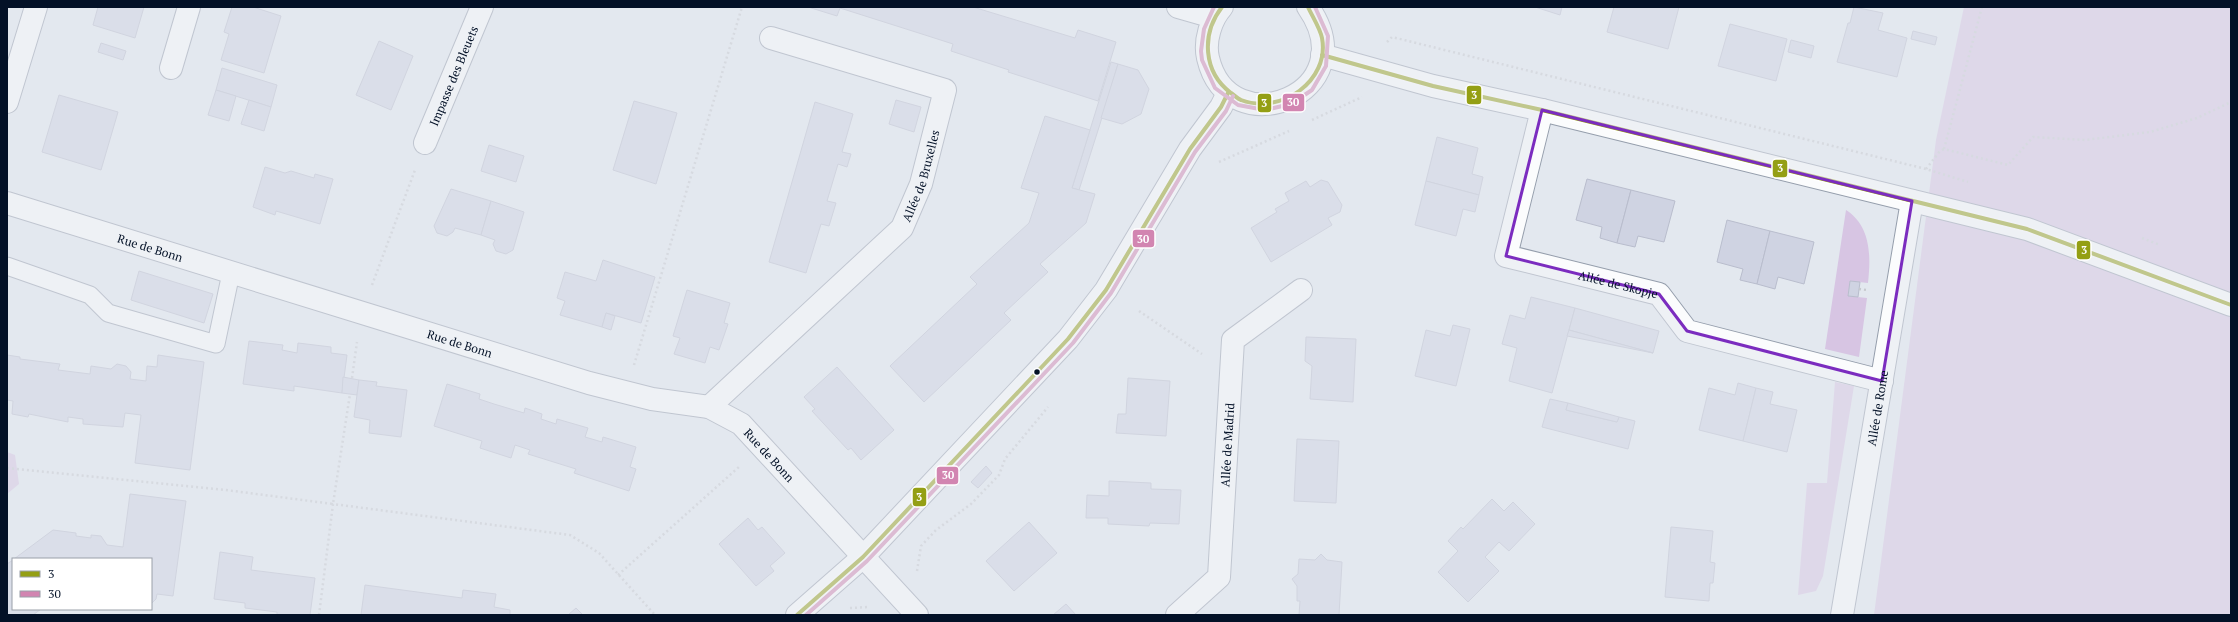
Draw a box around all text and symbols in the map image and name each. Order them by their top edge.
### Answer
street label: Impasse des Bleuets [426,23,481,128]
line badge: 3 [1466,85,1482,105]
text: 3 [1471,88,1477,102]
line badge: 3 [1257,93,1272,113]
line badge: 30 [1282,93,1305,112]
text: 30 [1287,95,1299,109]
text: 3 [1261,96,1267,110]
street label: Allée de Bruxelles [898,128,942,224]
line badge: 3 [1772,159,1788,178]
text: 3 [1777,161,1783,175]
line badge: 30 [1132,229,1155,248]
street label: Rue de Bonn [116,230,185,264]
text: 30 [1137,232,1149,246]
line badge: 3 [2076,240,2091,260]
text: 3 [2081,243,2087,257]
street label: Allée de Skopje [1577,267,1660,301]
street label: Rue de Bonn [425,326,494,360]
unlabelled marker [1032,367,1042,377]
street label: Allée de Rome [1863,369,1891,447]
street label: Allée de Madrid [1217,402,1237,487]
street label: Rue de Bonn [741,425,798,485]
line badge: 30 [936,466,959,485]
text: 30 [942,468,954,482]
line badge: 3 [912,487,927,507]
text: 3 [916,490,922,504]
legend [12,558,152,610]
text: 3 [48,566,54,581]
text: 30 [48,586,61,601]

